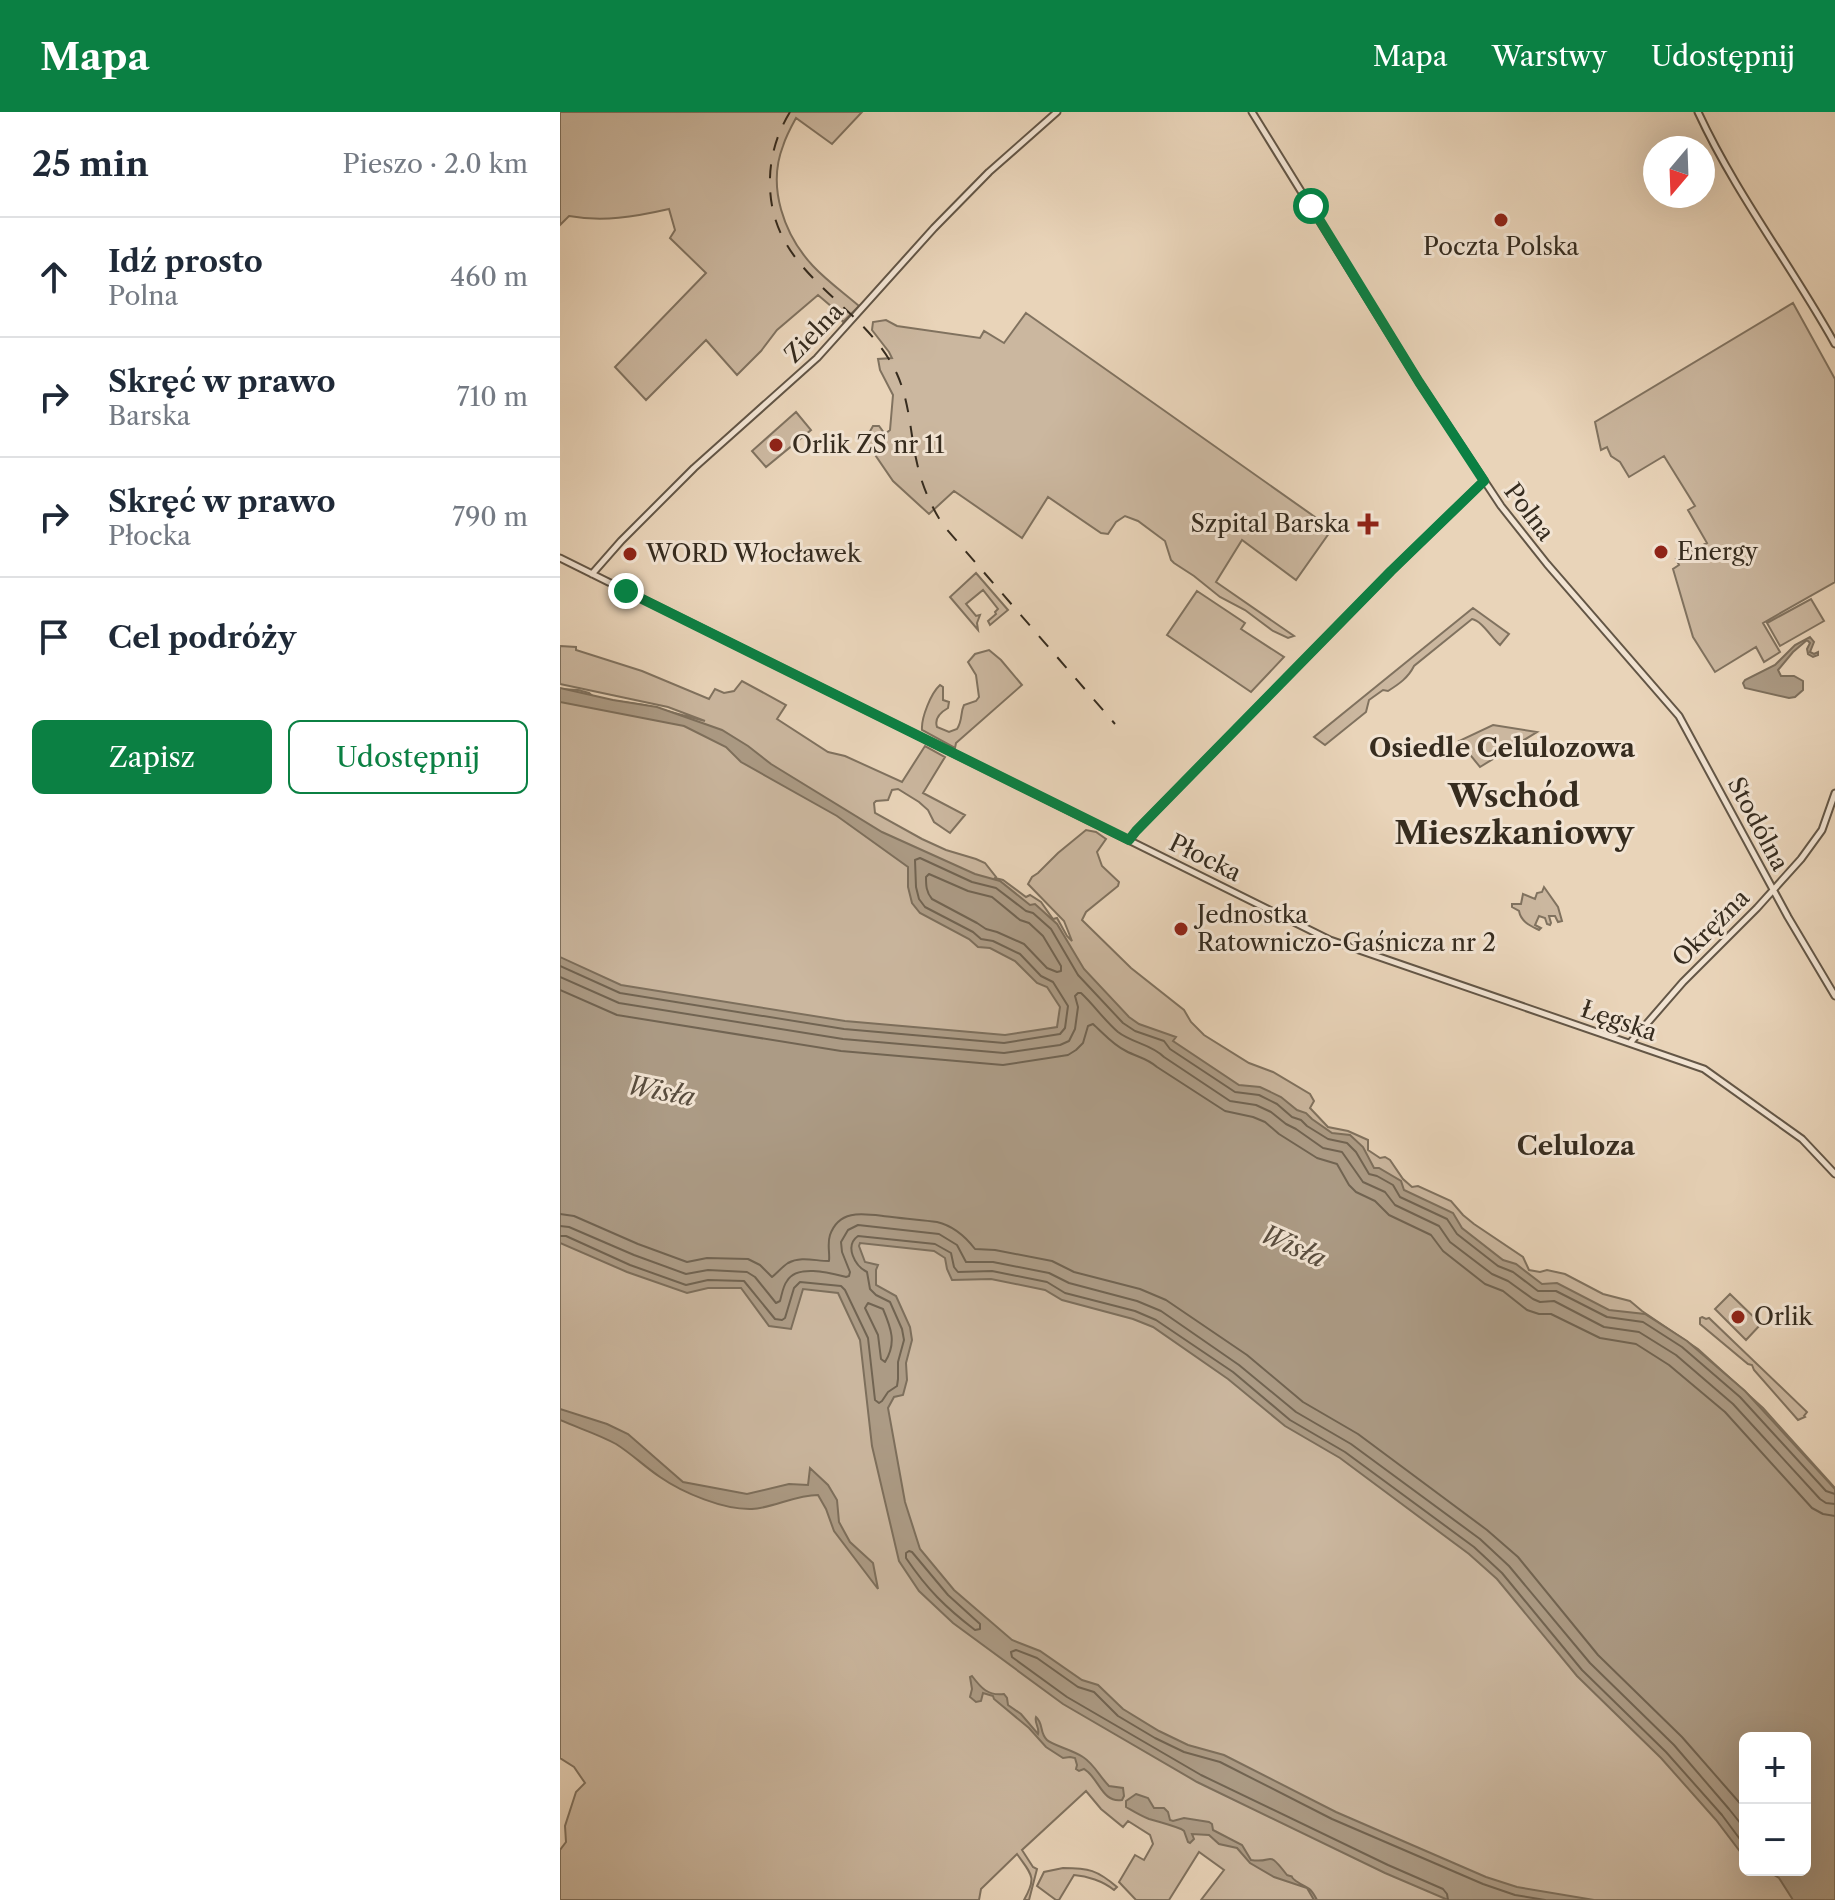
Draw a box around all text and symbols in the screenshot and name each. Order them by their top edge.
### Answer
text: Mapa [40,33,150,80]
text: Mapa [1373,39,1448,73]
text: Warstwy [1492,39,1607,73]
text: Udostępnij [1651,39,1795,73]
north arrow [1643,136,1715,208]
text: 25 min [32,143,149,185]
text: Pieszo · 2.0 km [343,148,528,180]
route start [1293,188,1329,224]
marker: Poczta Polska [1492,211,1510,229]
place label: Poczta Polska [1423,232,1579,261]
text: Idź prosto [108,243,263,280]
icon: ahead [32,255,76,299]
text: 460 m [450,261,528,293]
text: Polna [108,280,178,312]
street label: Zielna [778,297,849,369]
text: Skręć w prawo [108,363,336,400]
icon: right [32,375,76,419]
text: 710 m [457,381,528,413]
text: Barska [108,400,190,432]
place label: Orlik ZS nr 11 [792,430,945,459]
marker: Orlik ZS nr 11 [767,436,785,454]
street label: Polna [1498,477,1561,547]
text: Skręć w prawo [108,483,336,520]
icon: right [32,495,76,539]
text: 790 m [452,501,528,533]
place label: Szpital Barska [1191,509,1350,538]
marker: Szpital Barska [1357,513,1379,535]
text: Płocka [108,520,191,552]
place label: Energy [1677,537,1759,566]
place label: WORD Włocławek [645,539,862,568]
marker: Energy [1652,543,1670,561]
marker: WORD Włocławek [621,545,639,563]
route end [608,573,644,609]
icon: arrive [32,615,76,659]
text: Cel podróży [108,619,296,656]
button: Zapisz [32,720,272,794]
button: Udostępnij [288,720,528,794]
district label: Osiedle Celulozowa [1369,732,1636,764]
street label: Stodólna [1722,772,1795,876]
district label: Wschód Mieszkaniowy [1394,776,1635,852]
street label: Płocka [1164,828,1246,887]
street label: Okrężna [1666,883,1755,972]
place label: Jednostka Ratowniczo-Gaśnicza nr 2 [1193,900,1496,957]
marker: Jednostka Ratowniczo-Gaśnicza nr 2 [1172,920,1190,938]
street label: Łęgska [1577,994,1661,1047]
water label: Wisła [624,1069,698,1113]
district label: Celuloza [1517,1130,1636,1162]
water label: Wisła [1255,1217,1331,1275]
place label: Orlik [1754,1302,1813,1331]
marker: Orlik [1729,1308,1747,1326]
map controls [1739,1732,1811,1876]
button: + [1739,1732,1811,1804]
button: − [1739,1804,1811,1876]

